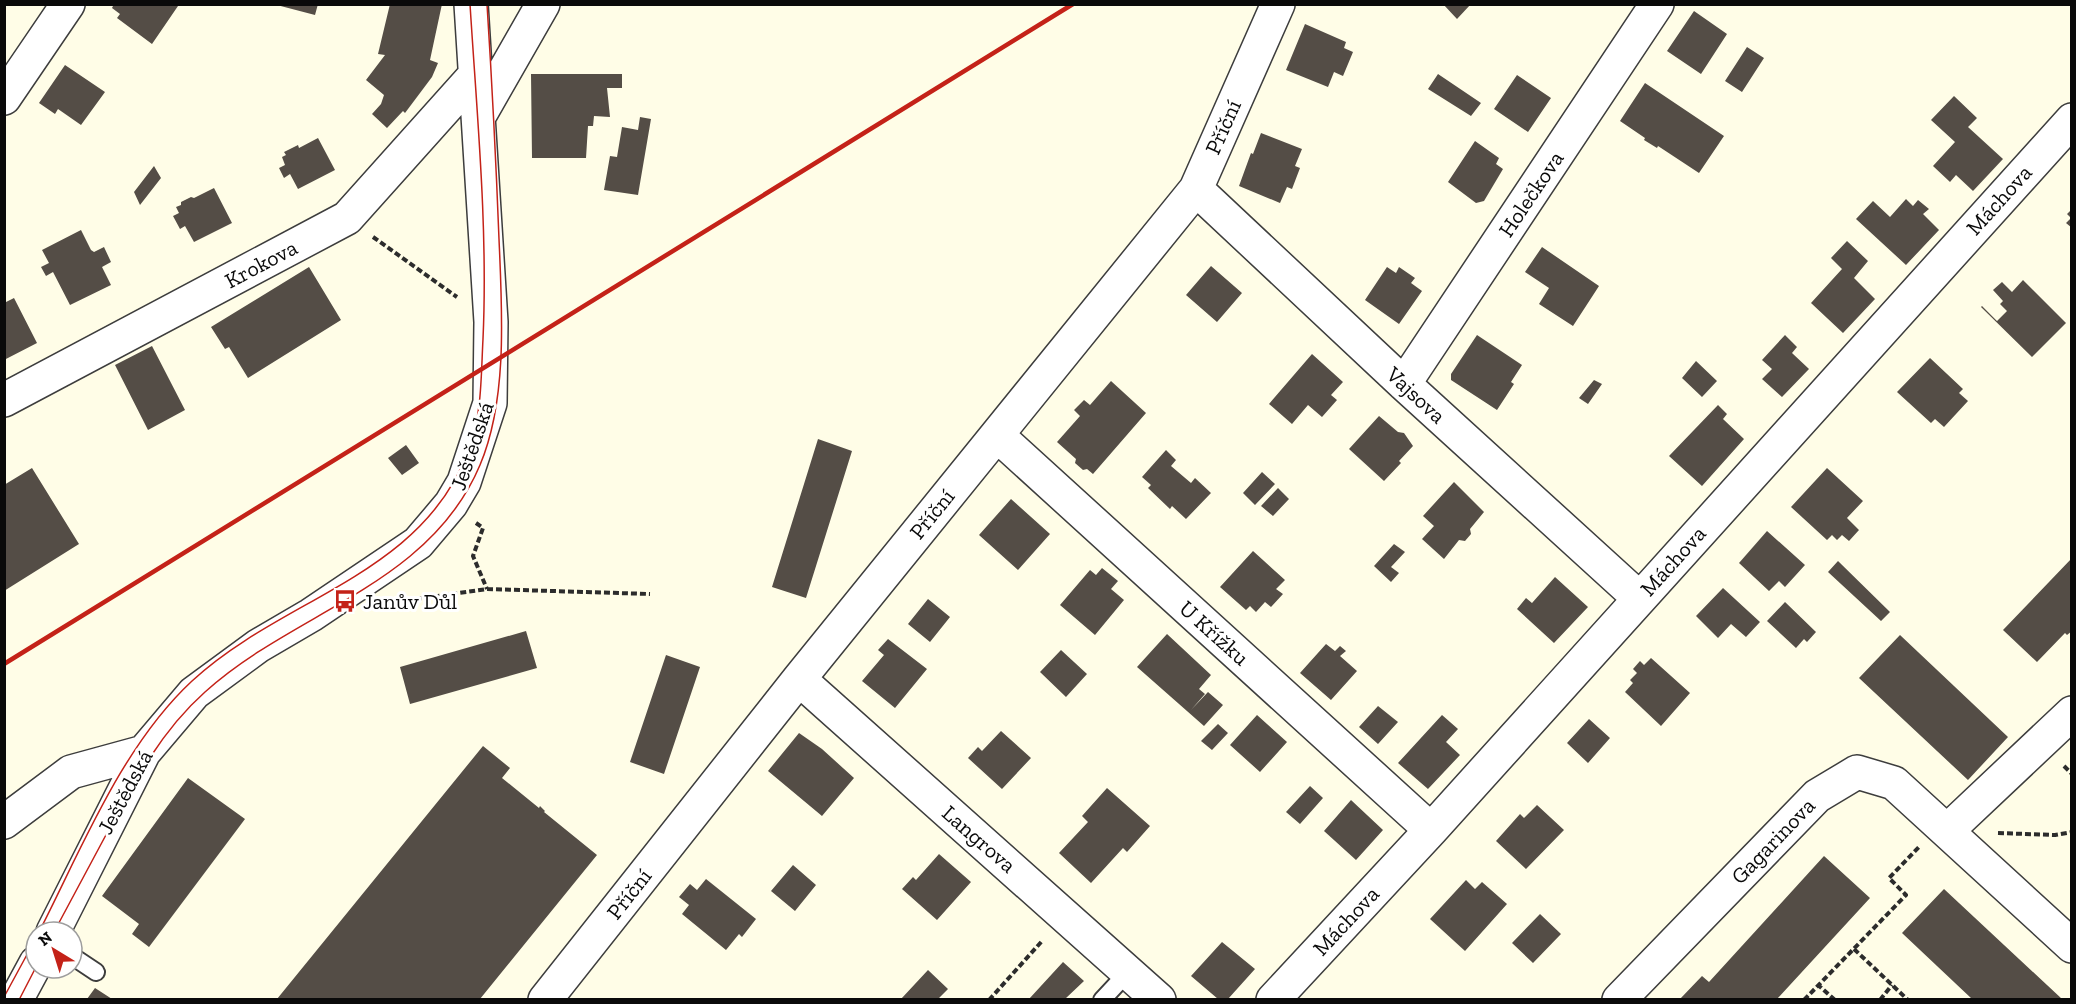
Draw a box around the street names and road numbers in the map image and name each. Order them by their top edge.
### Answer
street label: Příční [1199,95,1247,159]
street label: Holečkova [1493,146,1570,242]
street label: Máchova [1961,159,2038,241]
street label: Krokova [220,233,302,294]
street label: Vajsova [1380,360,1452,429]
street label: Ještědská [444,398,500,494]
street label: Příční [904,483,960,545]
street label: Máchova [1635,520,1712,602]
street label: U Křížku [1174,595,1255,672]
street label: Ještědská [92,745,159,839]
street label: Gagarinova [1725,792,1821,890]
street label: Langrova [936,800,1022,879]
street label: Příční [601,863,657,925]
street label: Máchova [1307,880,1385,961]

